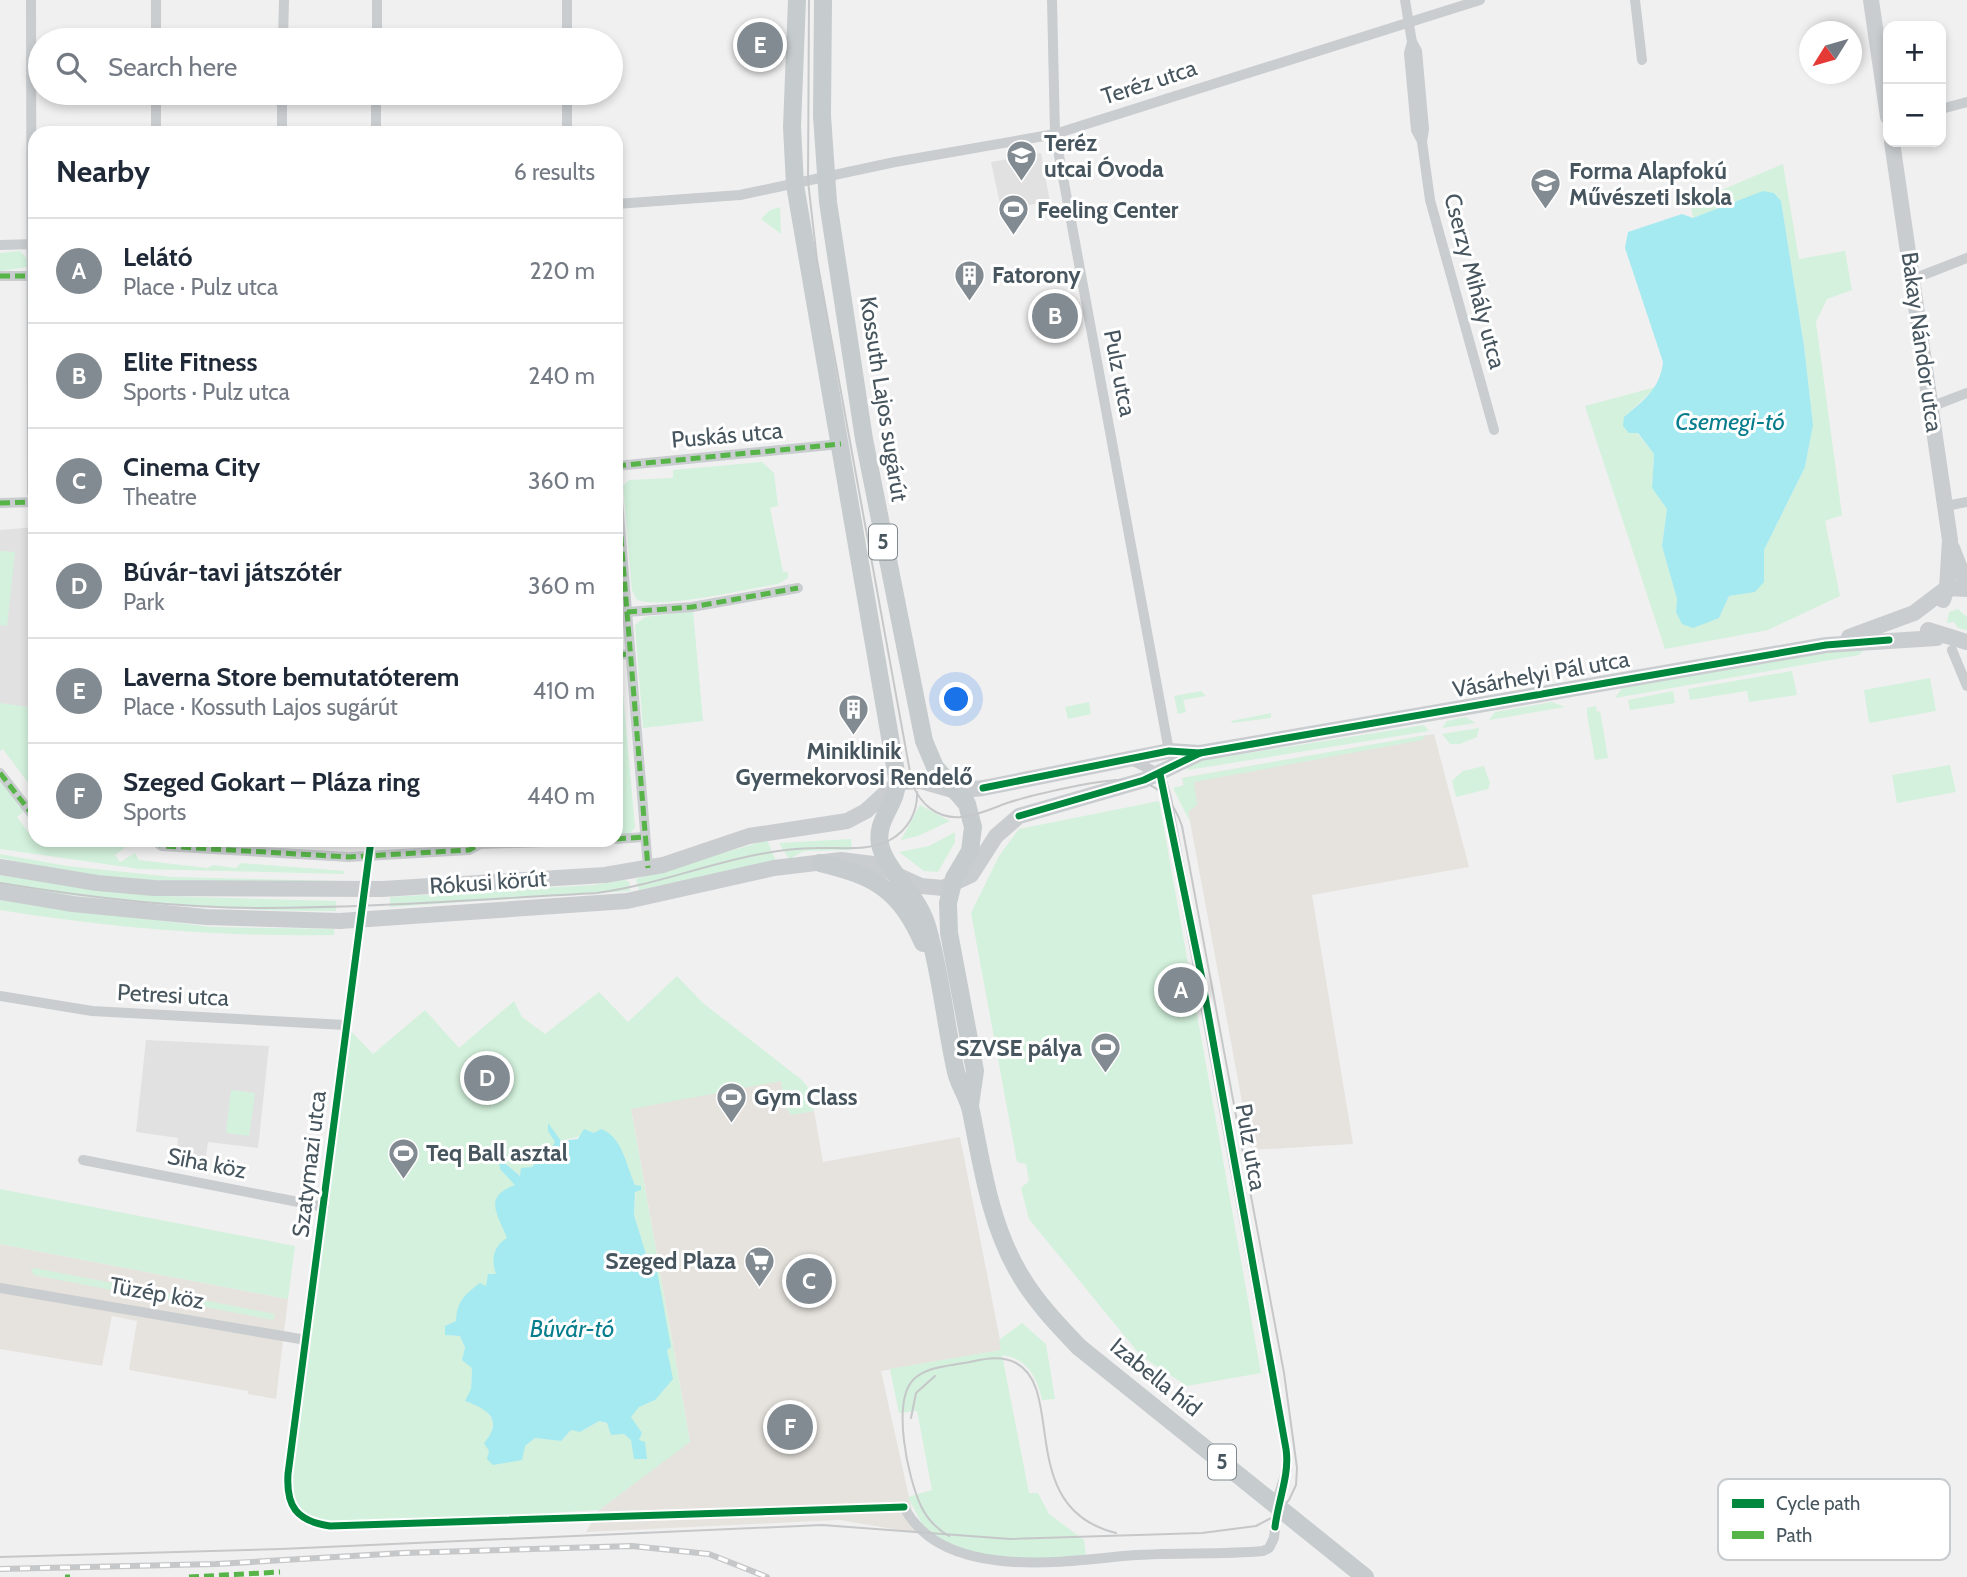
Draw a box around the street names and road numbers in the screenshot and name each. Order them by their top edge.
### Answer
street label: Teréz utca [1098,54,1200,110]
street label: Cserzy Mihály utca [1438,190,1512,372]
street label: Bakay Nándor utca [1896,250,1948,434]
street label: Kossuth Lajos sugárút [854,294,914,504]
street label: Pulz utca [1098,327,1142,419]
street label: Puskás utca [670,416,784,454]
road number: 5 [869,524,897,560]
street label: Vásárhelyi Pál utca [1451,645,1631,703]
street label: Rókusi körút [428,864,548,900]
street label: Petresi utca [116,978,230,1012]
street label: Szatymazi utca [286,1089,332,1239]
street label: Pulz utca [1230,1101,1272,1193]
street label: Siha köz [165,1142,249,1184]
street label: Tüzép köz [107,1271,207,1315]
street label: Izabella híd [1105,1332,1207,1422]
road number: 5 [1208,1444,1236,1480]

